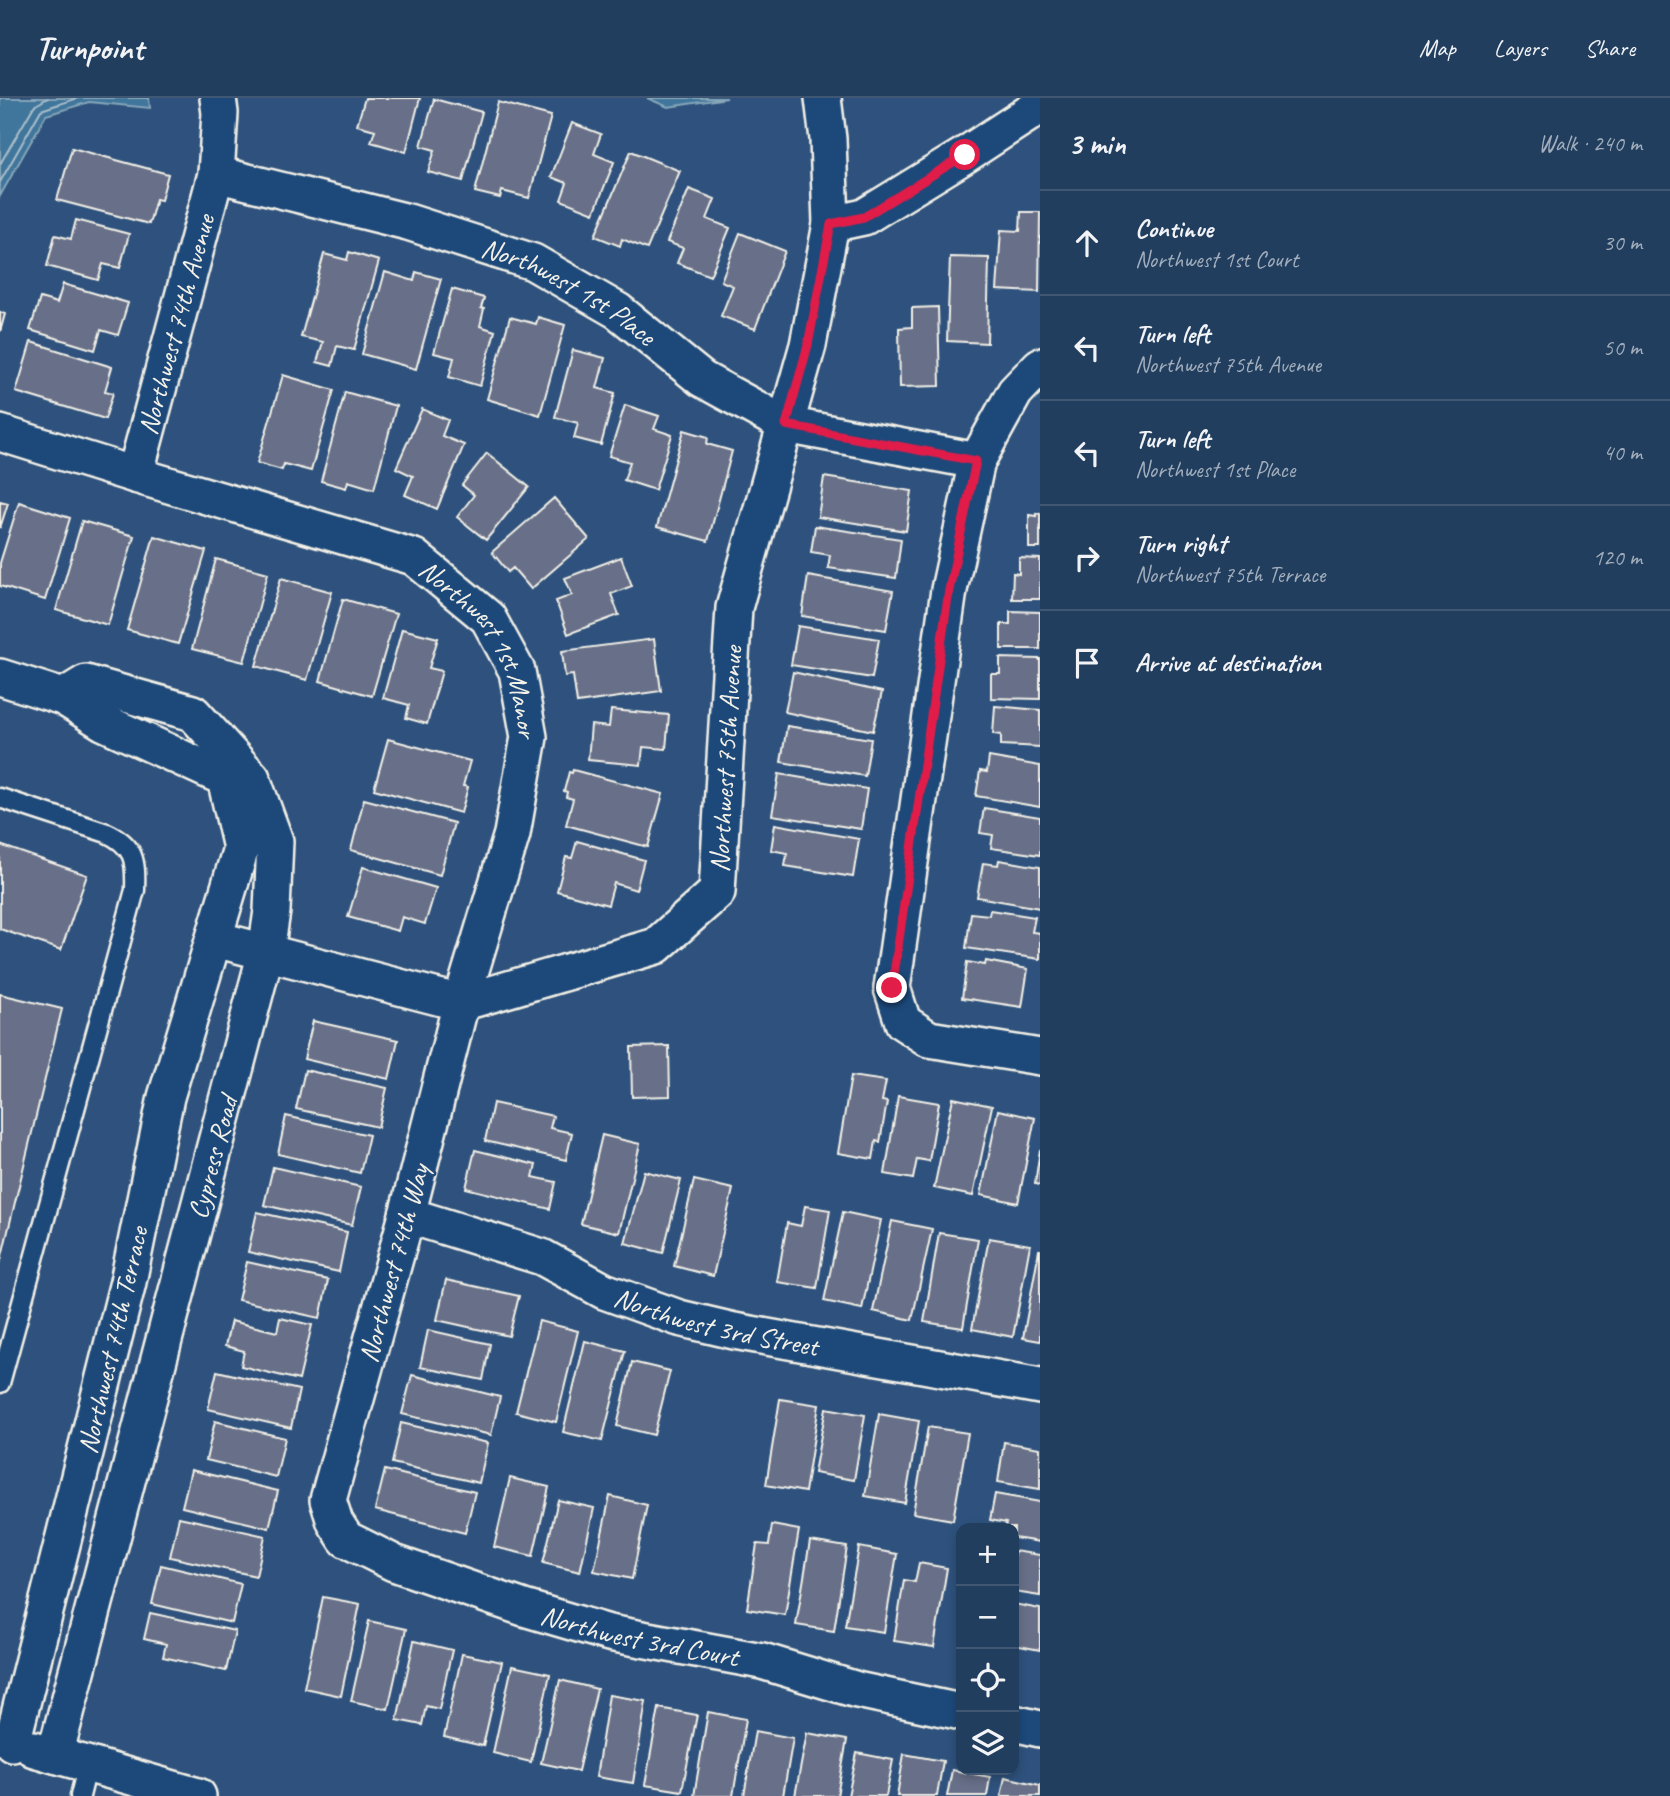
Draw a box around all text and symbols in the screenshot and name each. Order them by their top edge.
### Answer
text: Turnpoint [35,27,143,69]
text: Map [1419,33,1456,63]
text: Layers [1494,33,1547,63]
text: Share [1585,33,1635,63]
text: 3 min [1068,125,1125,163]
text: Walk · 240 m [1538,129,1642,158]
route start [949,139,980,170]
street label: Northwest 74th Avenue [130,209,223,438]
text: Continue [1135,212,1213,245]
icon: ahead [1068,224,1106,262]
text: 30 m [1603,228,1642,257]
street label: Northwest 1st Place [477,230,665,354]
text: Northwest 1st Court [1135,245,1298,274]
text: Turn left [1135,317,1210,350]
icon: left [1068,329,1106,367]
text: 50 m [1603,333,1642,362]
text: Northwest 75th Avenue [1135,350,1321,379]
text: Turn left [1135,422,1210,455]
icon: left [1068,434,1106,472]
text: 40 m [1603,438,1642,467]
text: Northwest 1st Place [1135,455,1295,484]
text: Turn right [1135,527,1226,560]
icon: right [1068,539,1106,577]
text: 120 m [1593,543,1642,572]
street label: Northwest 1st Manor [412,552,546,743]
text: Northwest 75th Terrace [1135,560,1325,589]
street label: Northwest 75th Avenue [701,643,750,873]
icon: arrive [1068,644,1106,682]
text: Arrive at destination [1135,646,1321,679]
route end [876,972,907,1003]
street label: Cypress Road [180,1088,246,1223]
street label: Northwest 74th Way [350,1158,437,1366]
street label: Northwest 74th Terrace [69,1222,156,1457]
street label: Northwest 3rd Street [610,1279,824,1364]
map controls [956,1523,1019,1775]
button: + [956,1523,1019,1586]
button: − [956,1586,1019,1649]
street label: Northwest 3rd Court [537,1597,744,1675]
button: locate [956,1649,1019,1712]
button: layers [956,1712,1019,1775]

